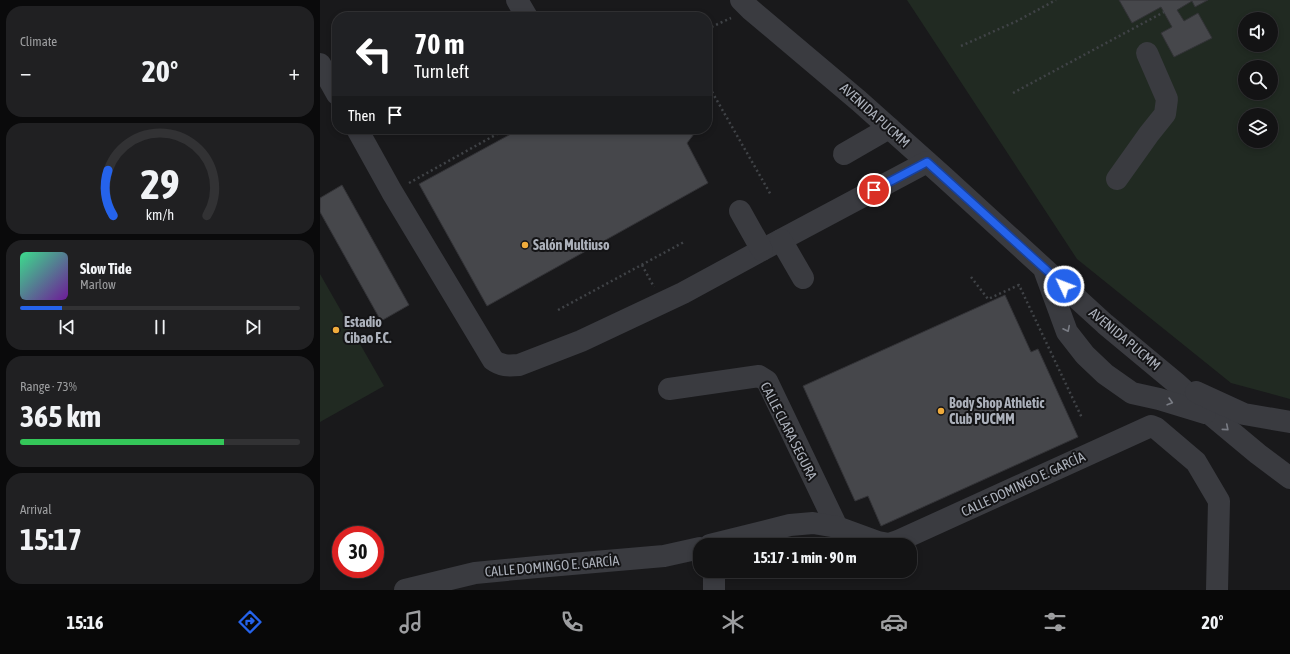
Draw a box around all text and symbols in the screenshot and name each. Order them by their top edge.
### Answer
map controls [1238,12,1278,148]
button: sound [1238,12,1278,52]
icon: left [348,28,400,80]
text: 70 m [414,28,464,60]
text: Climate [20,34,57,49]
text: 20° [142,54,178,88]
text: − [20,59,31,85]
text: + [289,59,300,85]
button: search [1238,60,1278,100]
text: Turn left [414,61,469,82]
street label: AVENIDA PUCMM [837,80,913,150]
icon: arrive [384,104,406,126]
text: Then [348,107,376,124]
button: layers [1238,108,1278,148]
text: 29 [140,160,180,208]
pin [857,173,891,207]
icon: arrive [863,179,885,201]
text: km/h [146,207,174,223]
place label: Salón Multiuso [533,237,610,253]
marker: Salón Multiuso [520,240,530,250]
text: Slow Tide [80,260,132,277]
position arrow [1043,265,1085,307]
text: Marlow [80,277,116,292]
street label: AVENIDA PUCMM [1086,305,1164,373]
place label: Estadio Cibao F.C. [344,314,392,346]
icon: previous [56,316,78,338]
icon: pause [149,316,171,338]
icon: next [242,316,264,338]
marker: Estadio Cibao F.C. [331,325,341,335]
one-way arrow [1062,325,1070,333]
text: Range · 73% [20,379,77,394]
street label: CALLE CLARA SEGURA [757,379,821,483]
place label: Body Shop Athletic Club PUCMM [949,395,1045,427]
one-way arrow [1166,397,1173,406]
text: 365 km [20,399,101,433]
marker: Body Shop Athletic Club PUCMM [936,406,946,416]
one-way arrow [1222,423,1229,430]
street label: CALLE DOMINGO E. GARCÍA [958,448,1088,520]
text: Arrival [20,502,52,517]
text: 15:17 [20,522,82,556]
speed limit sign: 30 [332,526,384,578]
text: 15:17 · 1 min · 90 m [753,549,857,566]
street label: CALLE DOMINGO E. GARCÍA [484,552,620,580]
icon: directions [236,608,264,636]
icon: music [397,608,425,636]
icon: phone [558,608,586,636]
icon: climate [719,608,747,636]
icon: car [880,608,908,636]
icon: filters [1041,608,1069,636]
text: 15:16 [66,612,103,633]
text: 20° [1202,612,1224,633]

